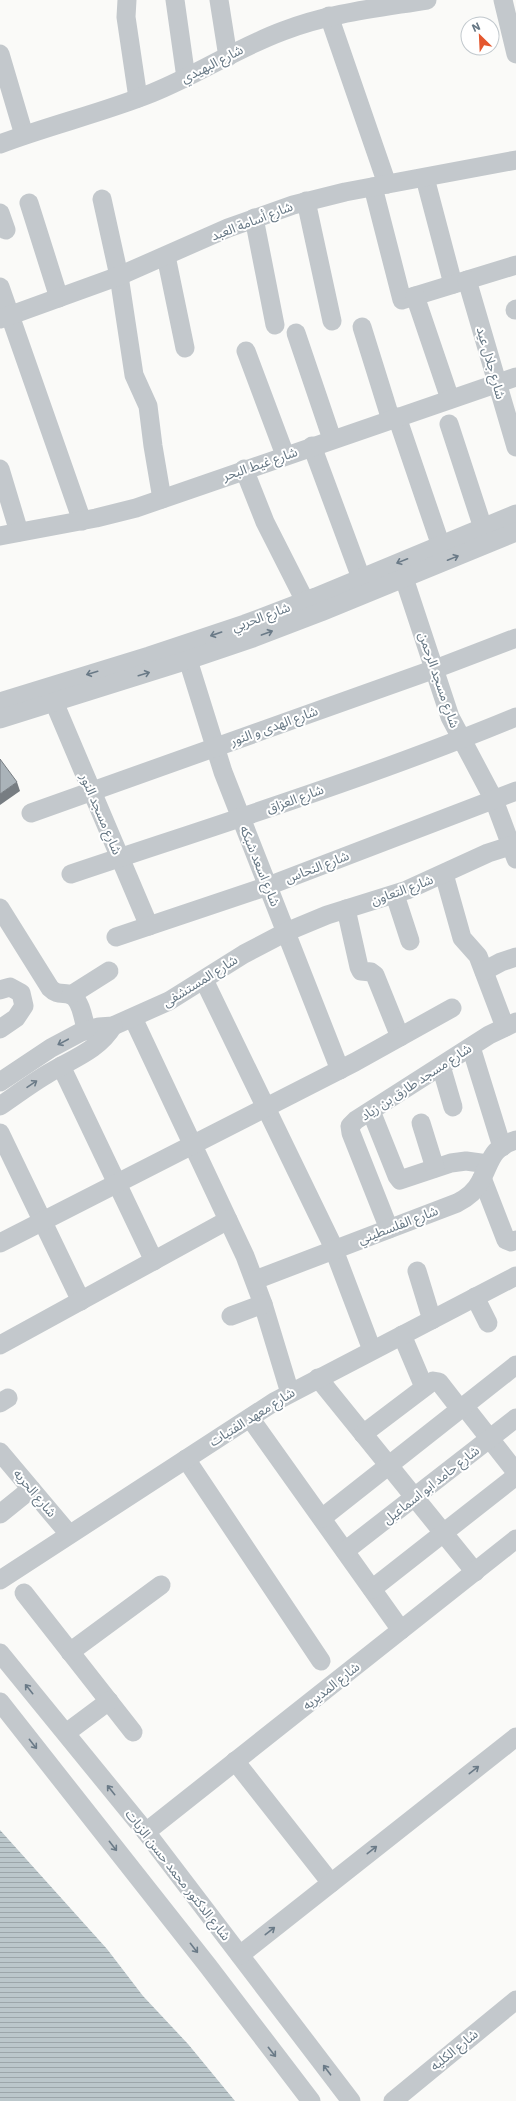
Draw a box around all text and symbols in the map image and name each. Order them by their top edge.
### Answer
north arrow [460,16,500,56]
text: N [469,19,482,35]
street label: شارع البهيدي [178,41,247,89]
street label: شارع أسامة العبد [209,198,296,246]
street label: شارع جلال عيد [471,325,509,402]
street label: شارع غيط البحر [219,443,300,487]
one-way arrow [446,554,458,561]
one-way arrow [397,558,409,566]
street label: شارع الحربي [229,599,293,637]
one-way arrow [261,628,273,636]
street label: شارع مسجد الرحمن [413,630,463,731]
one-way arrow [210,631,223,638]
one-way arrow [86,670,99,677]
one-way arrow [137,670,150,677]
street label: شارع الهدى و النور [227,702,321,752]
street label: شارع مسجد النور [74,770,126,858]
street label: شارع العزاق [264,781,327,819]
street label: شارع اسعد شبكه [234,823,284,910]
street label: شارع النحاس [283,847,352,889]
street label: شارع التعاون [369,871,436,911]
street label: شارع المستشفى [159,951,242,1013]
one-way arrow [57,1038,69,1046]
street label: شارع مسجد طارق بن زياد [357,1040,476,1126]
one-way arrow [26,1080,37,1088]
street label: شارع الفلسطيني [356,1202,441,1250]
street label: شارع معهد الفتيات [206,1384,299,1452]
street label: شارع حامد ابو اسماعيل [379,1442,484,1530]
street label: شارع الحريه [8,1465,60,1522]
street label: شارع المديريه [299,1658,364,1715]
one-way arrow [25,1683,34,1694]
one-way arrow [28,1738,37,1749]
one-way arrow [469,1766,480,1774]
one-way arrow [107,1784,116,1795]
street label: شارع الدكتور محمد حسن الزيات [120,1806,234,1945]
one-way arrow [109,1840,118,1851]
one-way arrow [367,1846,378,1855]
one-way arrow [265,1926,276,1935]
one-way arrow [189,1942,198,1953]
street label: شارع الكليه [427,2026,483,2076]
one-way arrow [268,2046,276,2057]
one-way arrow [323,2065,332,2076]

